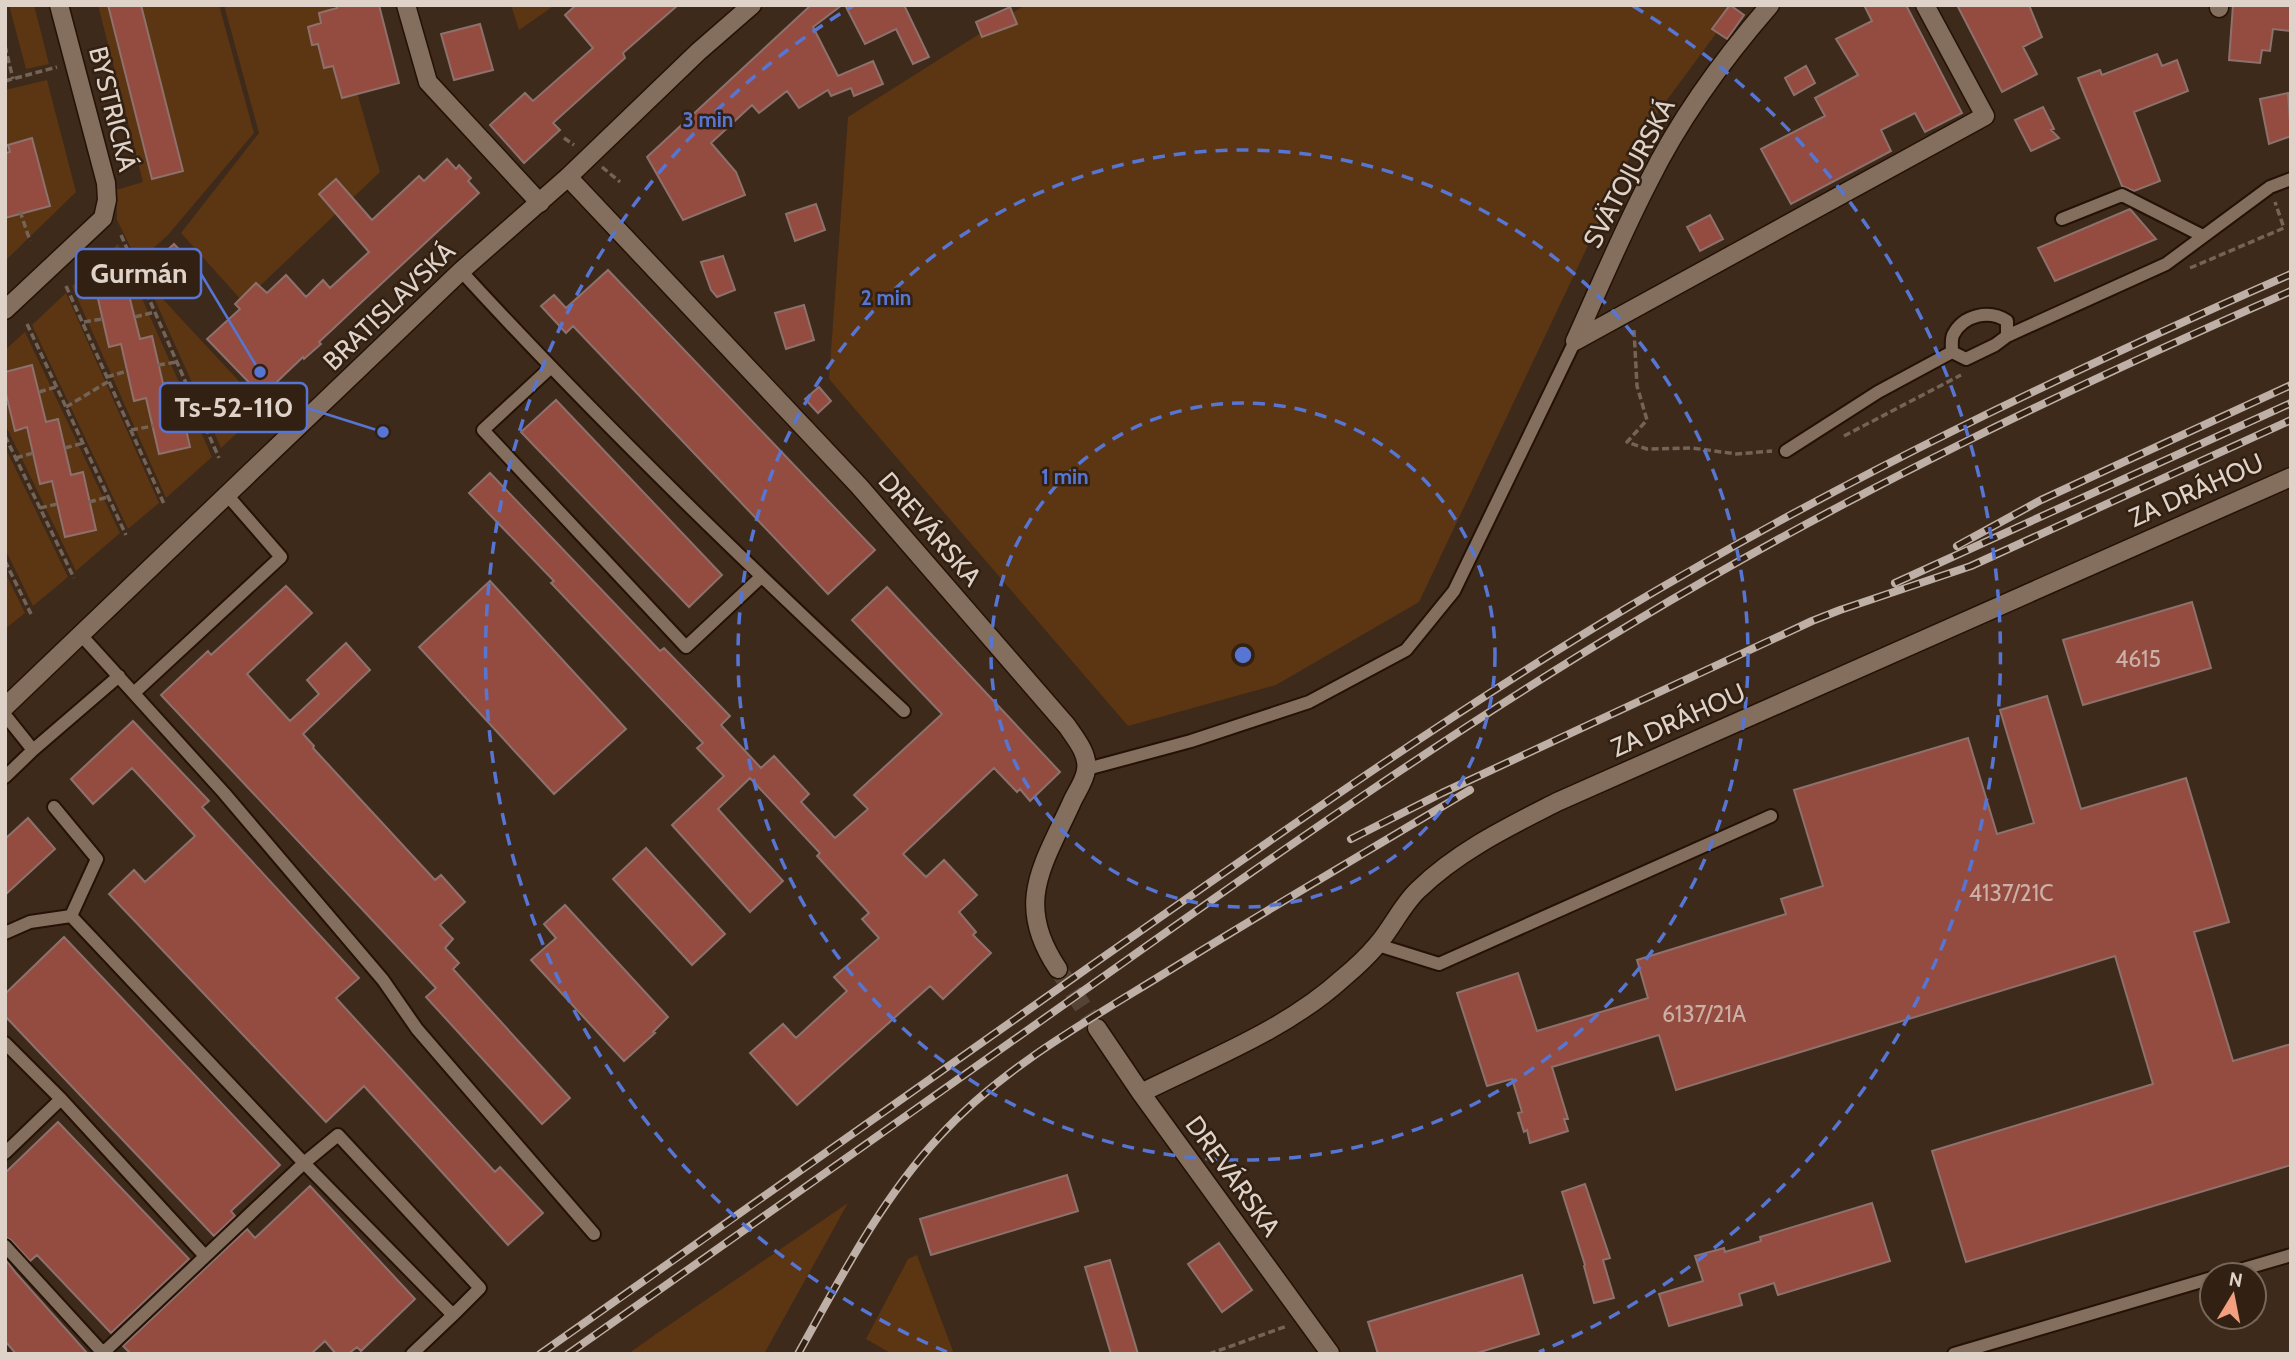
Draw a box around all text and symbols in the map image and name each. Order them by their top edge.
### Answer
street label: BYSTRICKÁ [82,43,144,175]
street label: SVÄTOJURSKÁ [1576,93,1682,253]
text: 3 min [683,107,733,132]
street label: BRATISLAVSKÁ [316,235,462,377]
callout: Gurmán [76,249,201,298]
text: Gurmán [91,256,187,290]
text: 2 min [861,285,911,310]
callout: Ts-52-110 [160,383,307,432]
text: Ts-52-110 [174,390,294,424]
street label: ZA DRÁHOU [2124,446,2268,534]
text: 1 min [1041,464,1089,489]
street label: DREVÁRSKA [872,465,988,593]
centre of rings [1231,643,1255,667]
house number: 4615 [2115,645,2161,673]
street label: ZA DRÁHOU [1606,676,1750,764]
house number: 4137/21C [1969,879,2053,907]
house number: 6137/21A [1662,1000,1746,1028]
street label: DREVÁRSKA [1179,1109,1287,1243]
north arrow [2198,1261,2268,1331]
text: N [2227,1267,2244,1292]

